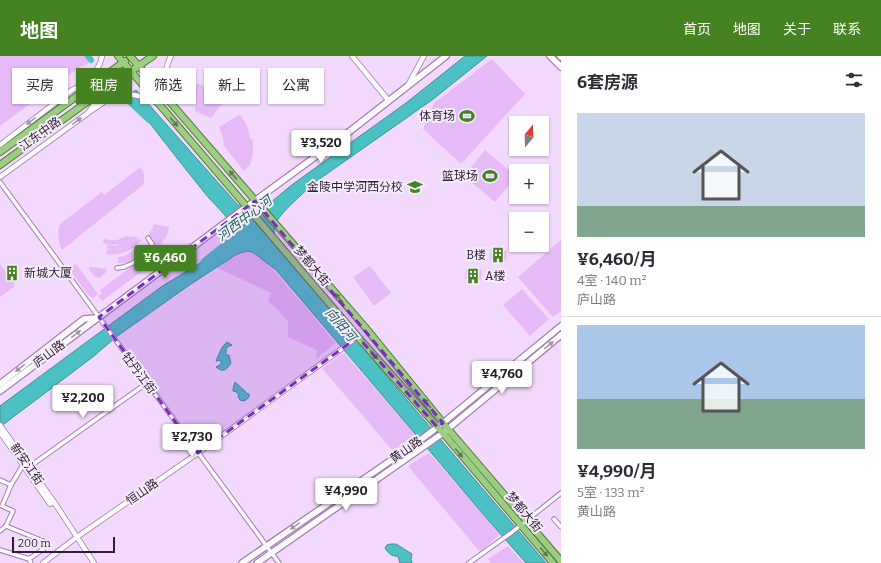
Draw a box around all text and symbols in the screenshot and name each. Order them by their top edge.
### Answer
text: 地图 [20,19,58,42]
text: 首页 [683,21,711,38]
text: 地图 [733,21,761,38]
text: 关于 [783,21,811,38]
text: 联系 [833,21,861,38]
chip: 买房 [12,68,68,104]
chip: 租房 [76,68,132,104]
chip: 筛选 [140,68,196,104]
chip: 新上 [204,68,260,104]
chip: 公寓 [268,68,324,104]
icon: filters [843,69,865,91]
text: 6套房源 [577,72,638,93]
sports icon: 体育场 [458,107,476,125]
place label: 体育场 [419,109,455,123]
street label: 江东中路 [16,114,64,154]
north arrow [509,116,549,156]
map controls [509,116,549,252]
one-way arrow [26,117,36,125]
one-way arrow [72,117,82,125]
one-way arrow [170,117,179,127]
pin: ¥3,520 [288,130,354,164]
text: ¥3,520 [300,135,342,150]
icon: home [685,139,757,211]
button: + [509,164,549,204]
sports icon: 篮球场 [481,167,499,185]
one-way arrow [228,169,237,180]
place label: 篮球场 [442,169,478,183]
school or university icon: 金陵中学河西分校 [406,178,424,196]
place label: 金陵中学河西分校 [307,180,403,194]
water label: 河西中心河 [214,191,277,244]
button: − [509,212,549,252]
street label: 梦都大街 [291,243,333,289]
pin: ¥6,460 [132,245,198,279]
building icon: B楼 [489,246,507,264]
place label: B楼 [466,248,486,262]
text: ¥6,460/月 [577,249,657,270]
text: ¥6,460 [143,250,187,265]
building icon: 新城大厦 [3,264,21,282]
place label: 新城大厦 [24,266,72,280]
building icon: A楼 [464,267,482,285]
place label: A楼 [485,269,506,283]
text: 4室 · 140 m² [577,273,646,288]
one-way arrow [335,292,344,303]
text: 庐山路 [577,292,616,307]
water label: 向阳河 [322,305,361,346]
one-way arrow [71,330,81,338]
street label: 庐山路 [30,338,68,370]
one-way arrow [543,341,554,350]
street label: 牡丹江街 [119,350,159,396]
one-way arrow [369,350,378,361]
icon: home [685,351,757,423]
pin: ¥4,760 [469,361,535,395]
one-way arrow [14,364,25,373]
text: ¥4,760 [481,366,523,381]
pin: ¥2,200 [50,385,116,419]
text: ¥2,200 [61,390,105,405]
one-way arrow [423,397,431,408]
pin: ¥2,730 [159,424,225,458]
text: ¥2,730 [171,429,213,444]
street label: 黄山路 [387,434,425,466]
street label: 新安江街 [7,440,47,488]
one-way arrow [455,448,464,458]
text: ¥4,990/月 [577,461,657,482]
street label: 恒山路 [123,476,161,508]
pin: ¥4,990 [313,478,379,512]
text: ¥4,990 [324,483,368,498]
text: 5室 · 133 m² [577,485,644,500]
street label: 梦都大街 [503,489,545,535]
text: 黄山路 [577,504,616,519]
one-way arrow [290,522,300,530]
scale bar [12,535,115,554]
text: 200 m [18,537,51,550]
one-way arrow [539,547,548,557]

